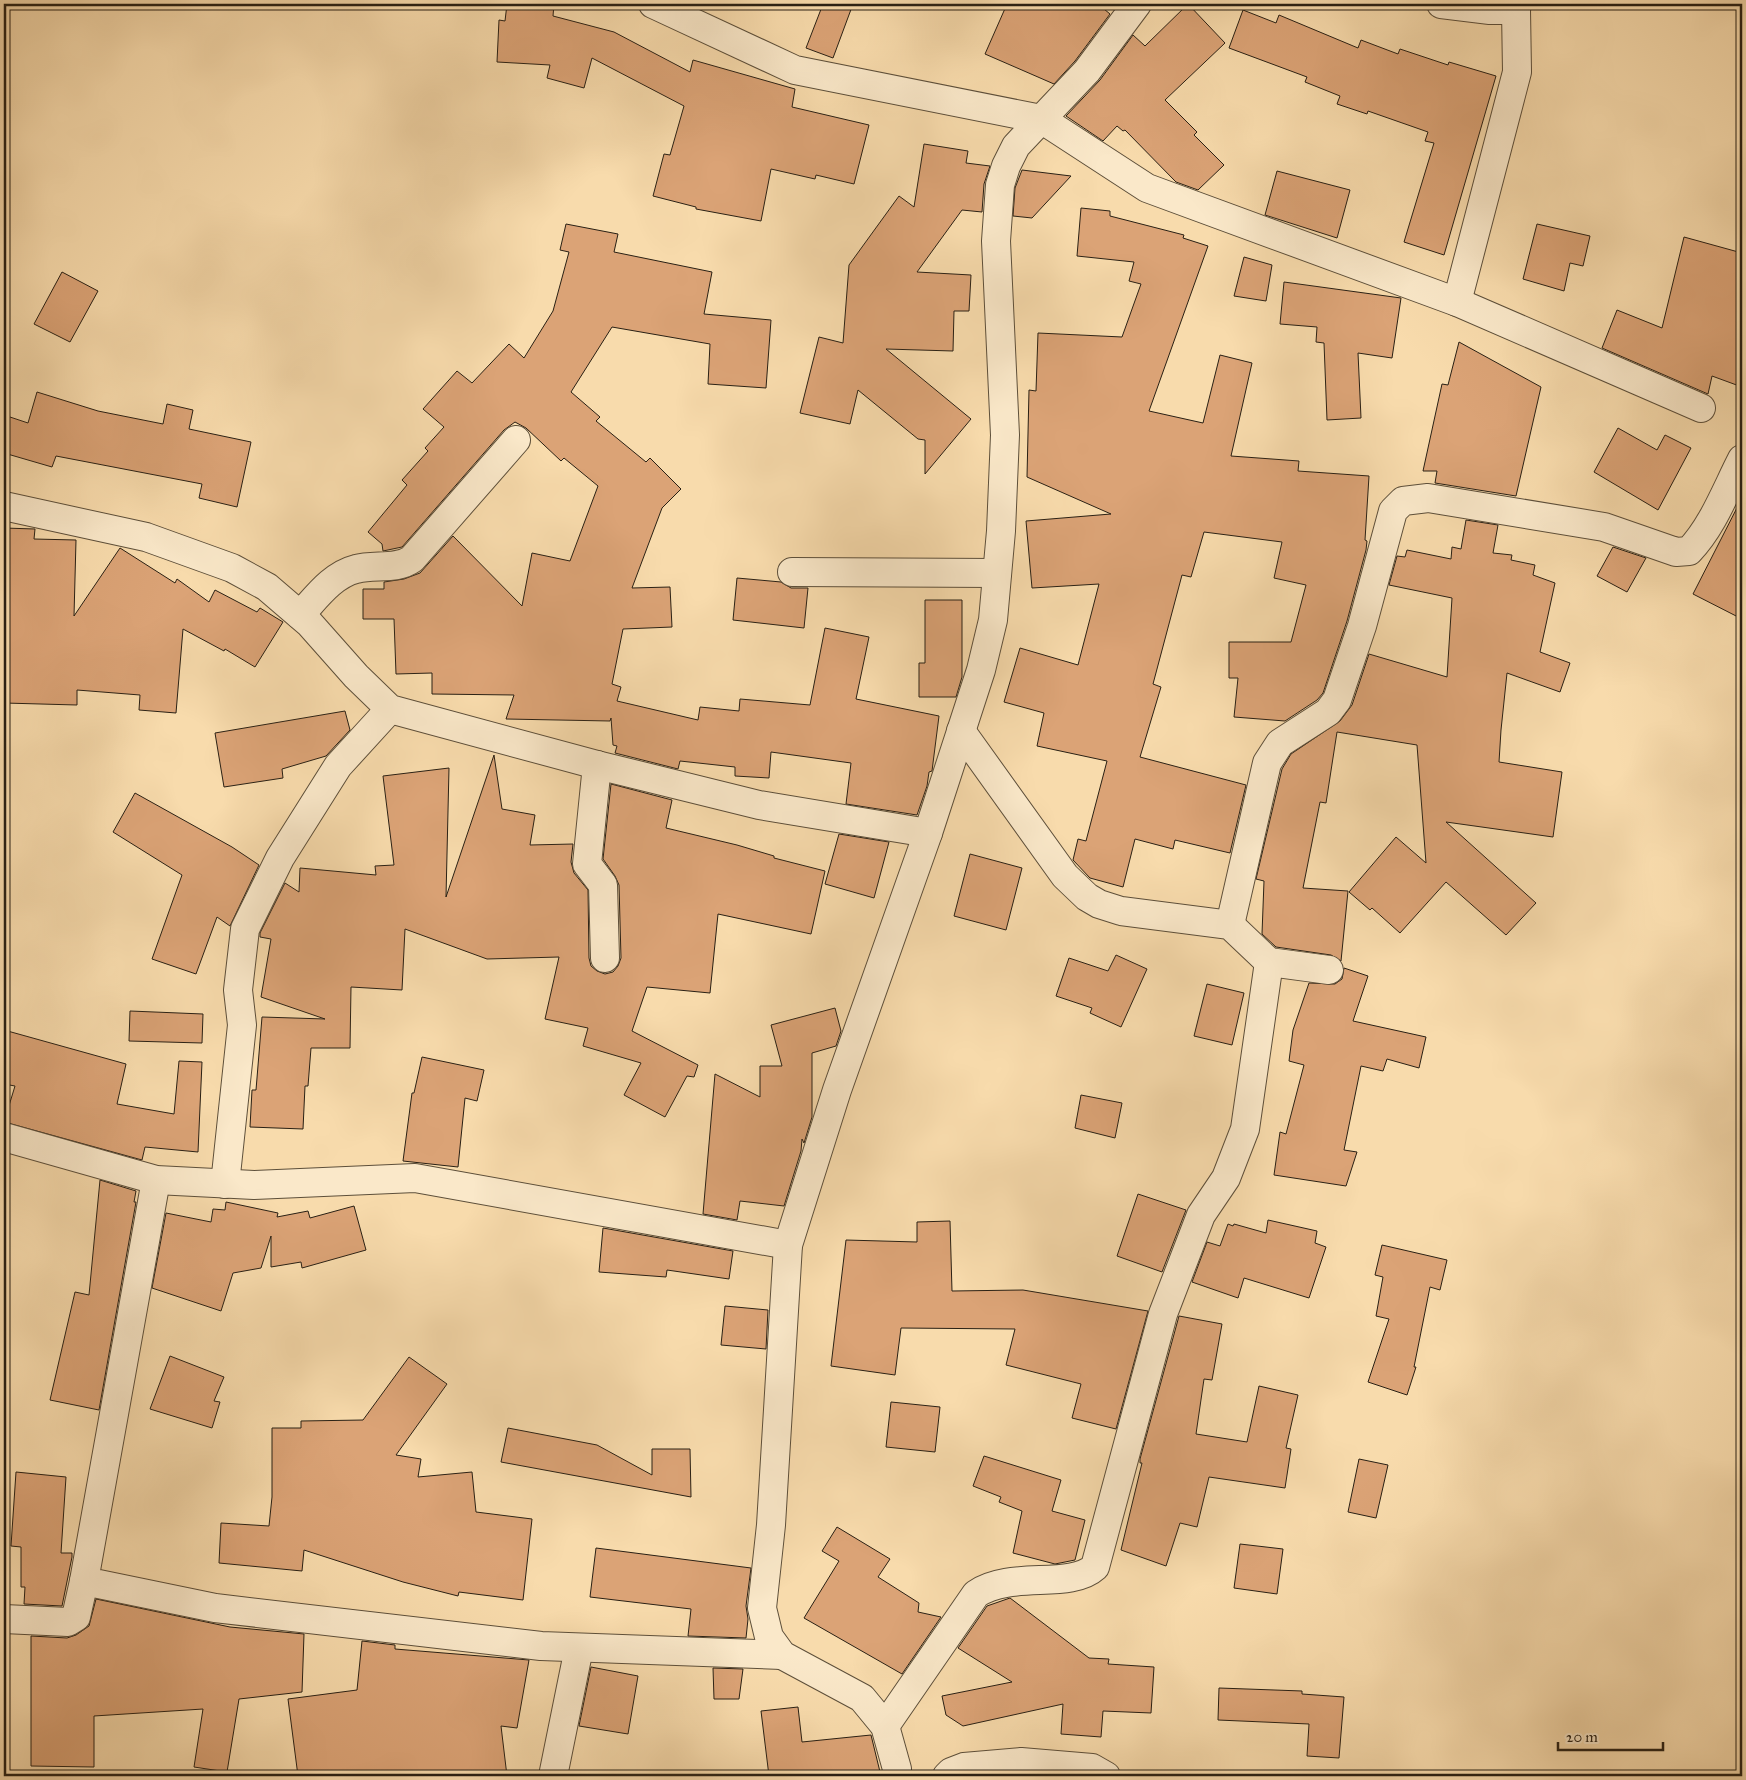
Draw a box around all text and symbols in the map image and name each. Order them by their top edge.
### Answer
scale bar [1558,1720,1664,1752]
text: 20 m [1566,1728,1598,1746]

